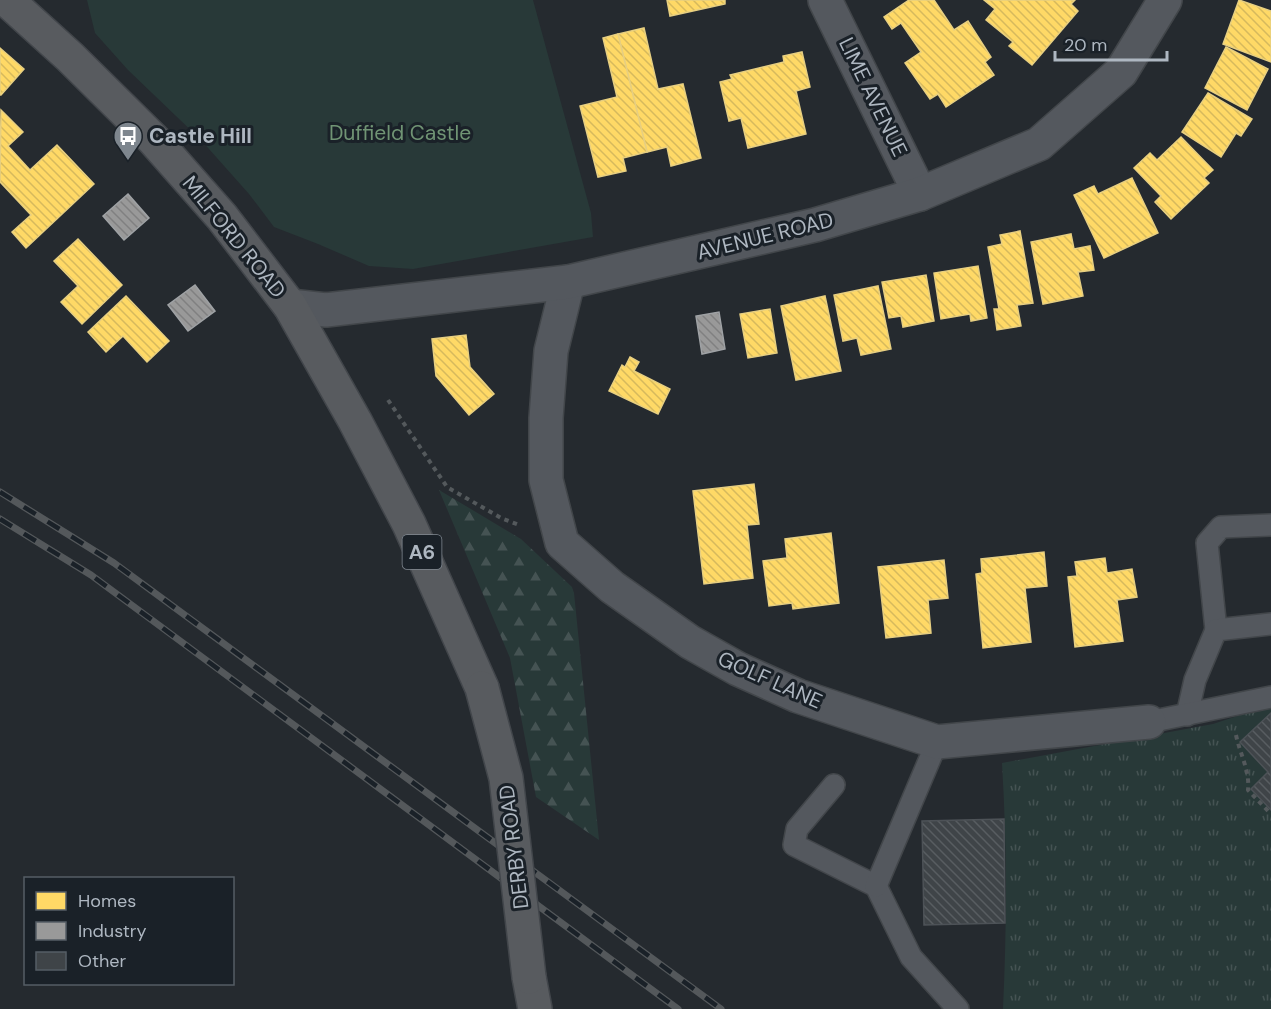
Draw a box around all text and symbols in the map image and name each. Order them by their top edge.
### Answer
scale bar [1055,24,1168,62]
street label: LIME AVENUE [832,33,914,161]
text: 20 m [1064,33,1107,57]
park label: Duffield Castle [329,119,471,147]
bus stop icon: Castle Hill [112,120,144,162]
place label: Castle Hill [149,122,252,150]
street label: MILFORD ROAD [176,170,292,304]
street label: AVENUE ROAD [694,206,836,266]
road number: A6 [402,535,442,569]
street label: GOLF LANE [713,645,827,715]
street label: DERBY ROAD [493,783,535,911]
legend [24,877,234,985]
text: Homes [78,889,136,913]
text: Industry [78,919,147,943]
text: Other [78,949,127,973]

